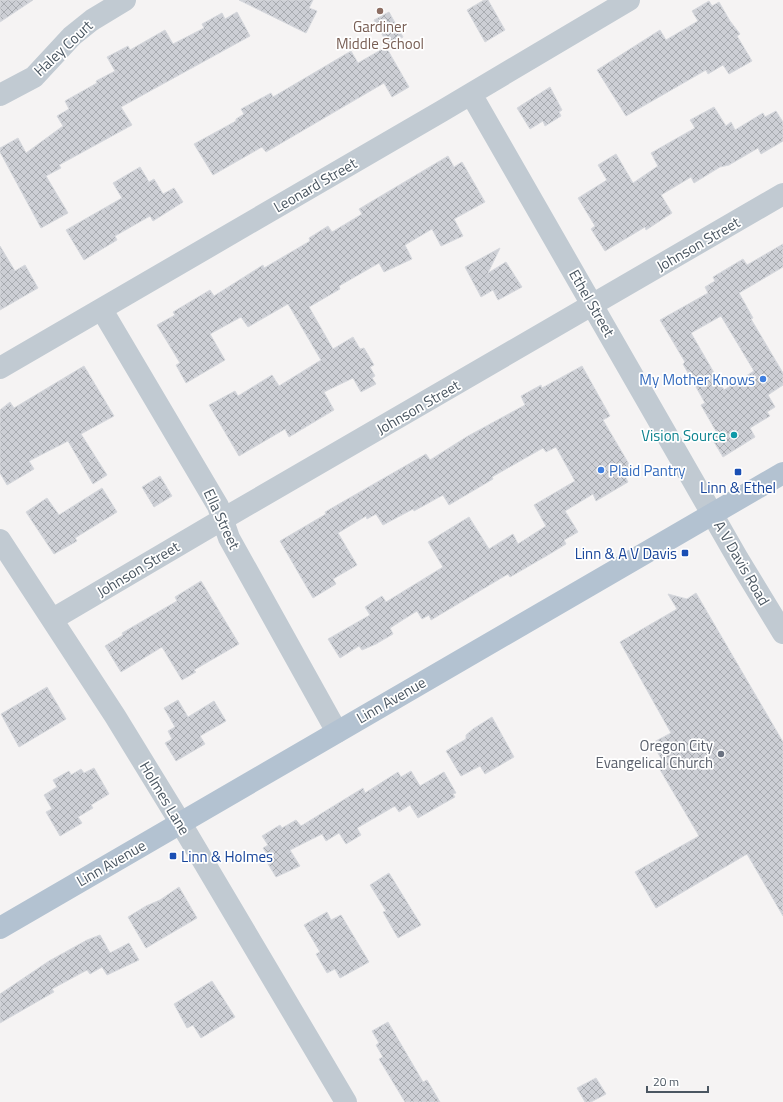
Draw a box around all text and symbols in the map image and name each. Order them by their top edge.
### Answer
marker: Gardiner Middle School [375,6,385,16]
street label: Haley Court [28,14,98,81]
place label: Gardiner Middle School [336,15,424,55]
street label: Leonard Street [269,151,362,218]
street label: Johnson Street [652,210,745,277]
street label: Ethel Street [563,265,621,342]
place label: My Mother Knows [639,368,755,391]
street label: Johnson Street [372,373,465,440]
marker: My Mother Knows [758,374,768,384]
place label: Vision Source [641,424,726,447]
marker: Vision Source [729,430,739,440]
place label: Plaid Pantry [609,459,685,482]
marker: Plaid Pantry [596,465,606,475]
marker: Linn & Ethel [733,467,743,477]
place label: Linn & Ethel [700,476,776,499]
street label: Ella Street [198,485,246,554]
street label: A V Davis Road [708,516,776,610]
street label: Johnson Street [92,535,184,603]
place label: Linn & A V Davis [575,542,677,565]
marker: Linn & A V Davis [680,548,690,558]
street label: Linn Avenue [352,671,430,729]
place label: Oregon City Evangelical Church [596,734,713,774]
marker: Oregon City Evangelical Church [716,749,726,759]
street label: Holmes Lane [134,757,196,839]
street label: Linn Avenue [72,834,150,892]
place label: Linn & Holmes [181,845,273,868]
marker: Linn & Holmes [168,851,178,861]
scale bar [647,1068,708,1094]
text: 20 m [653,1072,679,1091]

